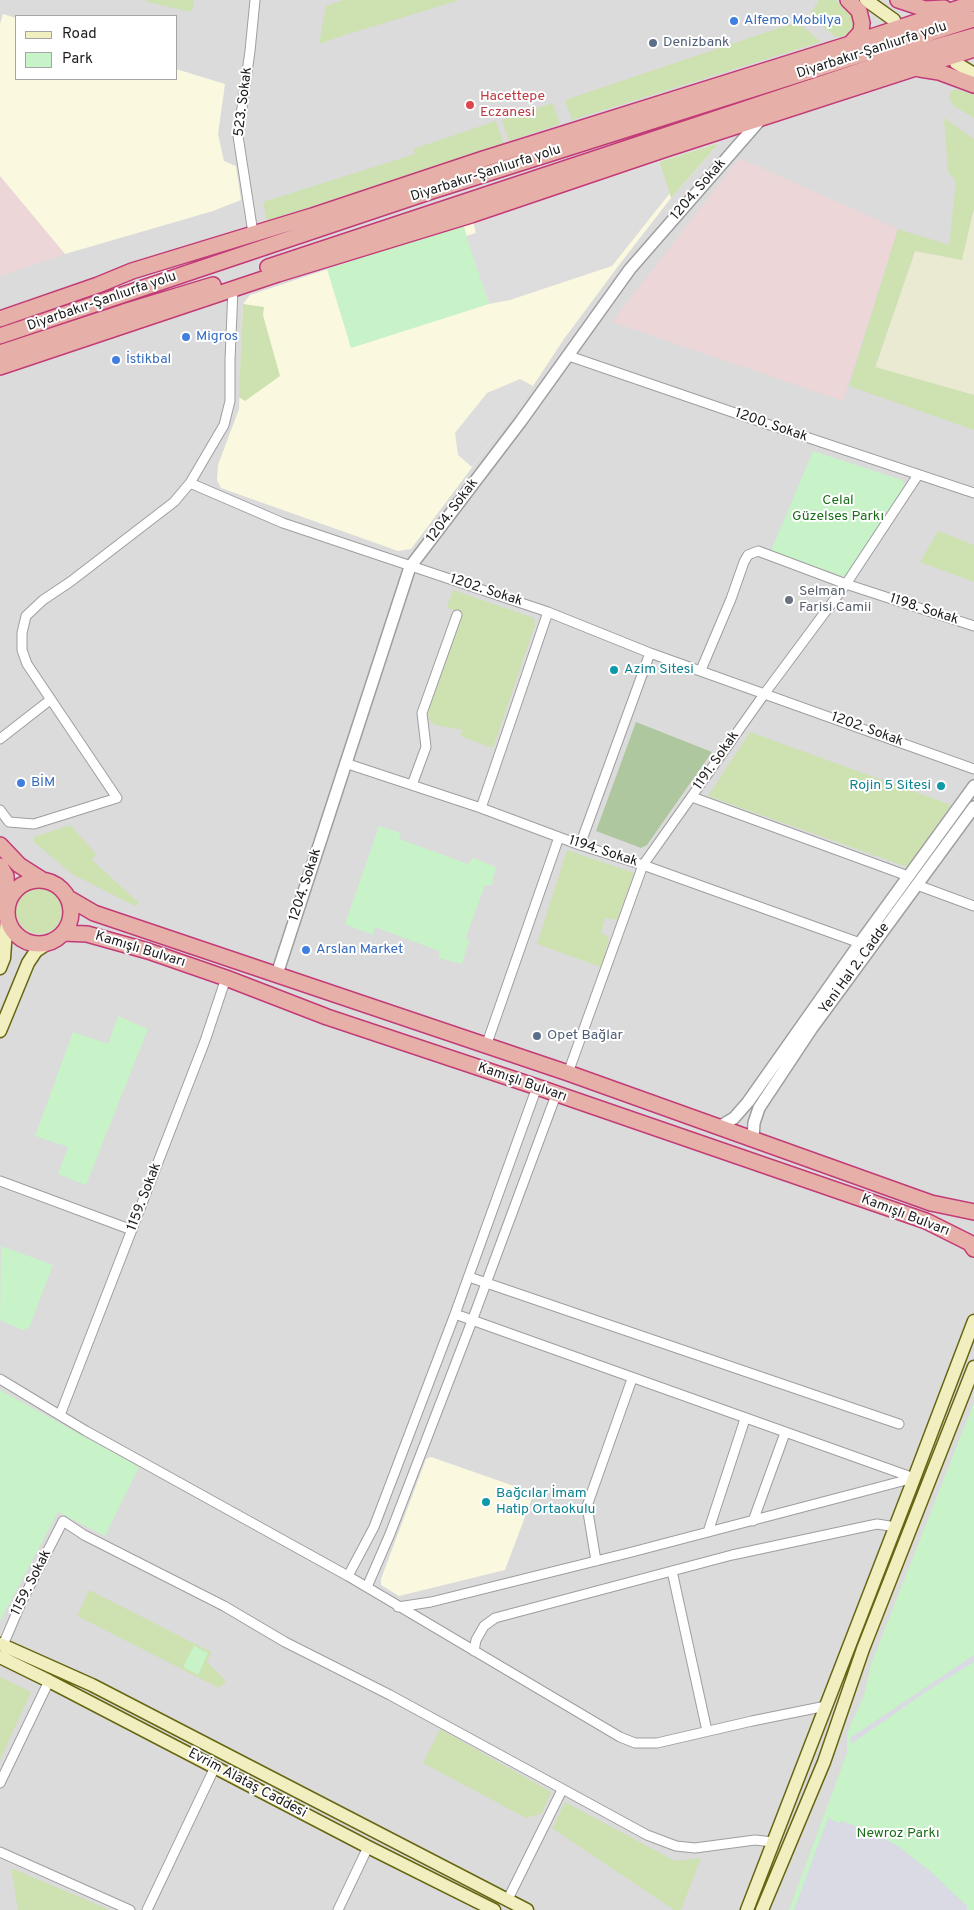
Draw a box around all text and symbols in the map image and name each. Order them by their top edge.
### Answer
place label: Alfemo Mobilya [744,13,841,29]
legend [15,15,178,80]
marker: Alfemo Mobilya [728,15,740,27]
street label: Diyarbakır-Şanlıurfa yolu [795,19,949,83]
text: Road [62,25,97,44]
place label: Denizbank [663,35,730,51]
marker: Denizbank [647,37,659,49]
text: Park [62,50,93,69]
street label: 523. Sokak [231,66,257,138]
place label: Hacettepe Eczanesi [480,89,545,121]
marker: Hacettepe Eczanesi [464,99,476,111]
street label: Diyarbakır-Şanlıurfa yolu [409,142,563,206]
street label: 1204. Sokak [668,156,730,224]
street label: Diyarbakır-Şanlıurfa yolu [25,269,179,335]
place label: Migros [196,329,238,345]
marker: Migros [180,331,192,343]
place label: İstikbal [126,352,171,368]
marker: İstikbal [110,354,122,366]
street label: 1200. Sokak [732,406,810,446]
street label: 1204. Sokak [424,476,482,546]
park label: Celal Güzelses Parkı [792,493,884,526]
street label: 1202. Sokak [447,571,525,611]
place label: Selman Farisi Camii [799,584,871,616]
street label: 1198. Sokak [887,591,961,629]
marker: Selman Farisi Camii [783,594,795,606]
place label: Azim Sitesi [624,662,694,678]
marker: Azim Sitesi [608,664,620,676]
street label: 1202. Sokak [829,709,905,751]
street label: 1191. Sokak [691,728,743,794]
place label: BİM [31,775,55,791]
marker: BİM [15,777,27,789]
place label: Rojin 5 Sitesi [849,778,931,794]
marker: Rojin 5 Sitesi [935,780,947,792]
street label: 1194. Sokak [566,833,640,871]
street label: 1204. Sokak [286,846,326,924]
street label: Yeni Hal 2. Cadde [816,920,894,1018]
street label: Kamışlı Bulvarı [93,928,187,972]
place label: Arslan Market [316,942,403,958]
marker: Arslan Market [300,944,312,956]
place label: Opet Bağlar [547,1028,623,1044]
marker: Opet Bağlar [531,1030,543,1042]
street label: Kamışlı Bulvarı [475,1060,569,1106]
street label: 1159. Sokak [124,1161,166,1233]
street label: Kamışlı Bulvarı [858,1191,952,1241]
place label: Bağcılar İmam Hatip Ortaokulu [496,1486,595,1518]
marker: Bağcılar İmam Hatip Ortaokulu [480,1496,492,1508]
street label: 1159. Sokak [8,1547,56,1619]
street label: Evrim Alataş Caddesi [185,1746,309,1822]
park label: Newroz Parkı [856,1826,940,1842]

